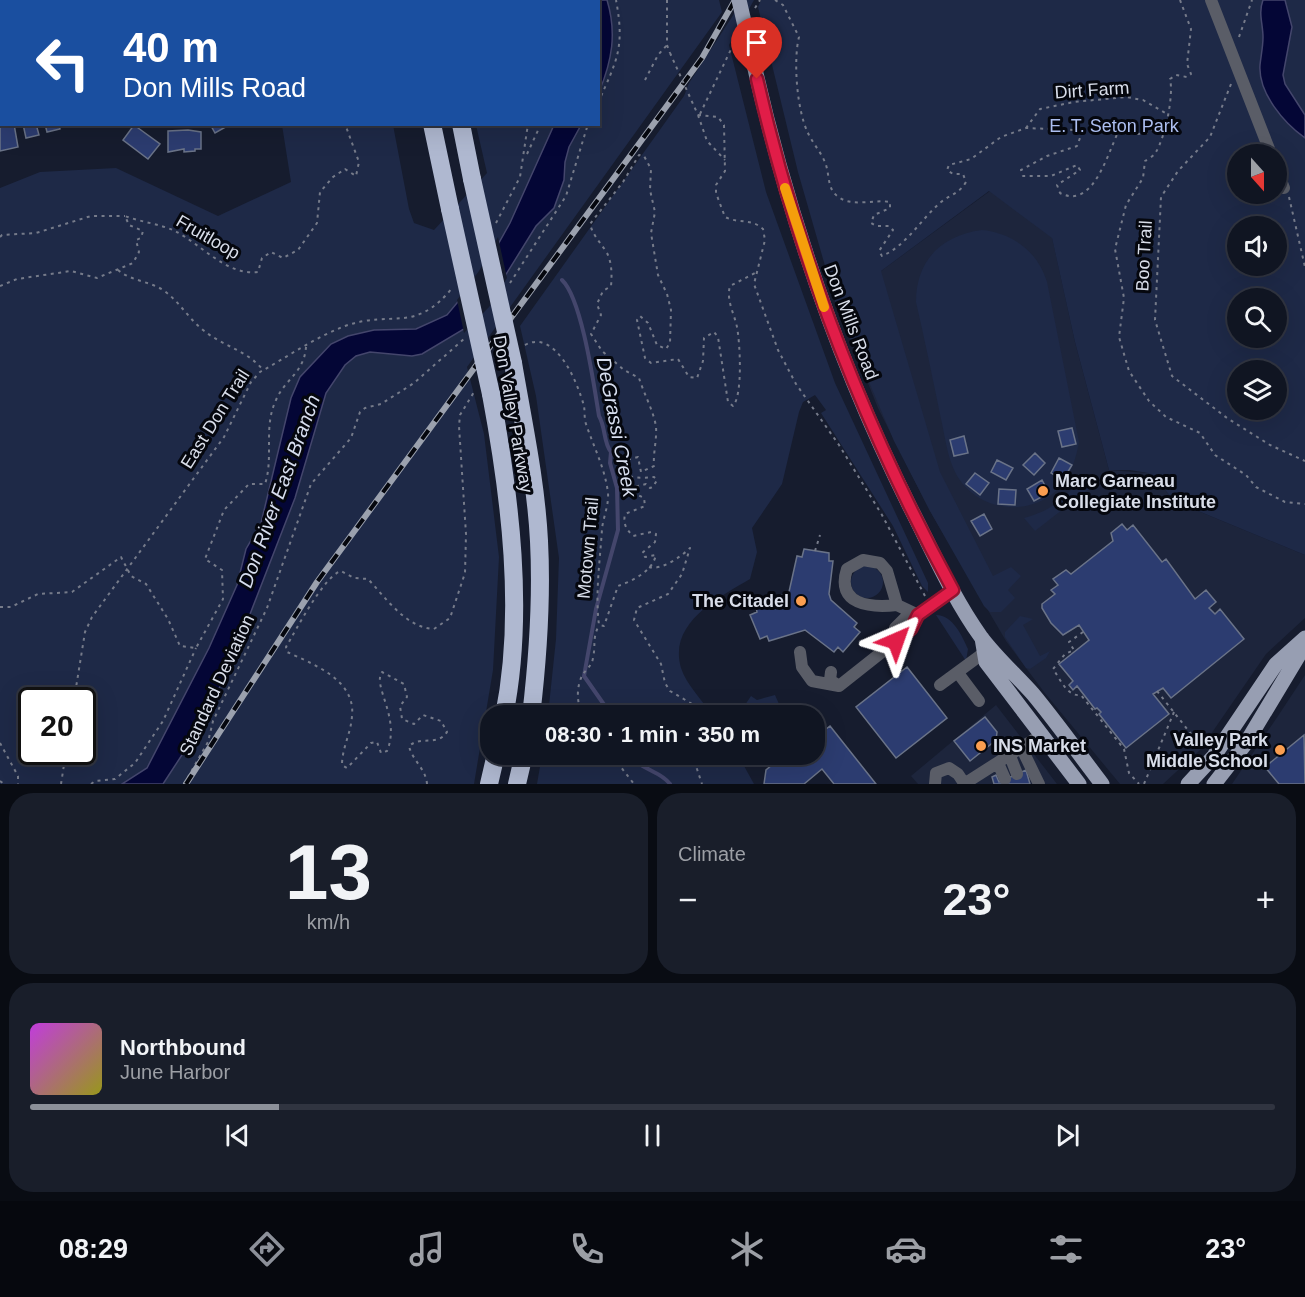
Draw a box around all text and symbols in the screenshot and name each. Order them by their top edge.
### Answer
pin [731,17,782,79]
icon: left [24,24,102,102]
text: 40 m [123,24,219,71]
icon: arrive [740,26,773,59]
text: Don Mills Road [123,73,306,103]
street label: Dirt Farm [1054,77,1130,103]
park label: E. T. Seton Park [1049,116,1180,136]
north arrow [1227,144,1287,204]
map controls [1227,144,1287,420]
street label: Fruitloop [173,211,243,263]
button: sound [1227,216,1287,276]
street label: Boo Trail [1132,220,1156,292]
street label: Don Mills Road [820,261,882,383]
button: search [1227,288,1287,348]
street label: Don Valley Parkway [489,334,537,494]
water label: DeGrassi Creek [593,355,642,500]
button: layers [1227,360,1287,420]
street label: East Don Trail [177,366,253,472]
water label: Don River East Branch [234,392,324,590]
place label: Marc Garneau Collegiate Institute [1055,471,1216,512]
marker: Marc Garneau Collegiate Institute [1036,484,1050,498]
street label: Motown Trail [574,496,602,600]
place label: The Citadel [692,591,789,611]
marker: The Citadel [794,594,808,608]
position arrow [864,609,928,673]
street label: Standard Deviation [176,611,258,759]
speed limit sign: 20 [18,687,96,765]
text: 08:30 · 1 min · 350 m [545,722,760,747]
place label: Valley Park Middle School [1146,730,1269,771]
place label: INS Market [993,736,1086,756]
marker: INS Market [974,739,988,753]
marker: Valley Park Middle School [1273,743,1287,757]
text: 13 [285,828,372,916]
text: Climate [678,843,746,865]
text: 23° [942,874,1011,925]
text: − [678,881,697,918]
text: + [1256,881,1275,918]
text: km/h [307,911,350,933]
text: Northbound [120,1035,246,1060]
text: June Harbor [120,1061,230,1083]
icon: previous [221,1119,254,1152]
icon: pause [636,1119,669,1152]
icon: next [1051,1119,1084,1152]
icon: directions [246,1228,288,1270]
icon: music [406,1228,448,1270]
icon: phone [566,1228,608,1270]
icon: climate [726,1228,768,1270]
icon: car [885,1228,927,1270]
icon: filters [1045,1228,1087,1270]
text: 08:29 [59,1234,128,1264]
text: 23° [1205,1234,1246,1264]

